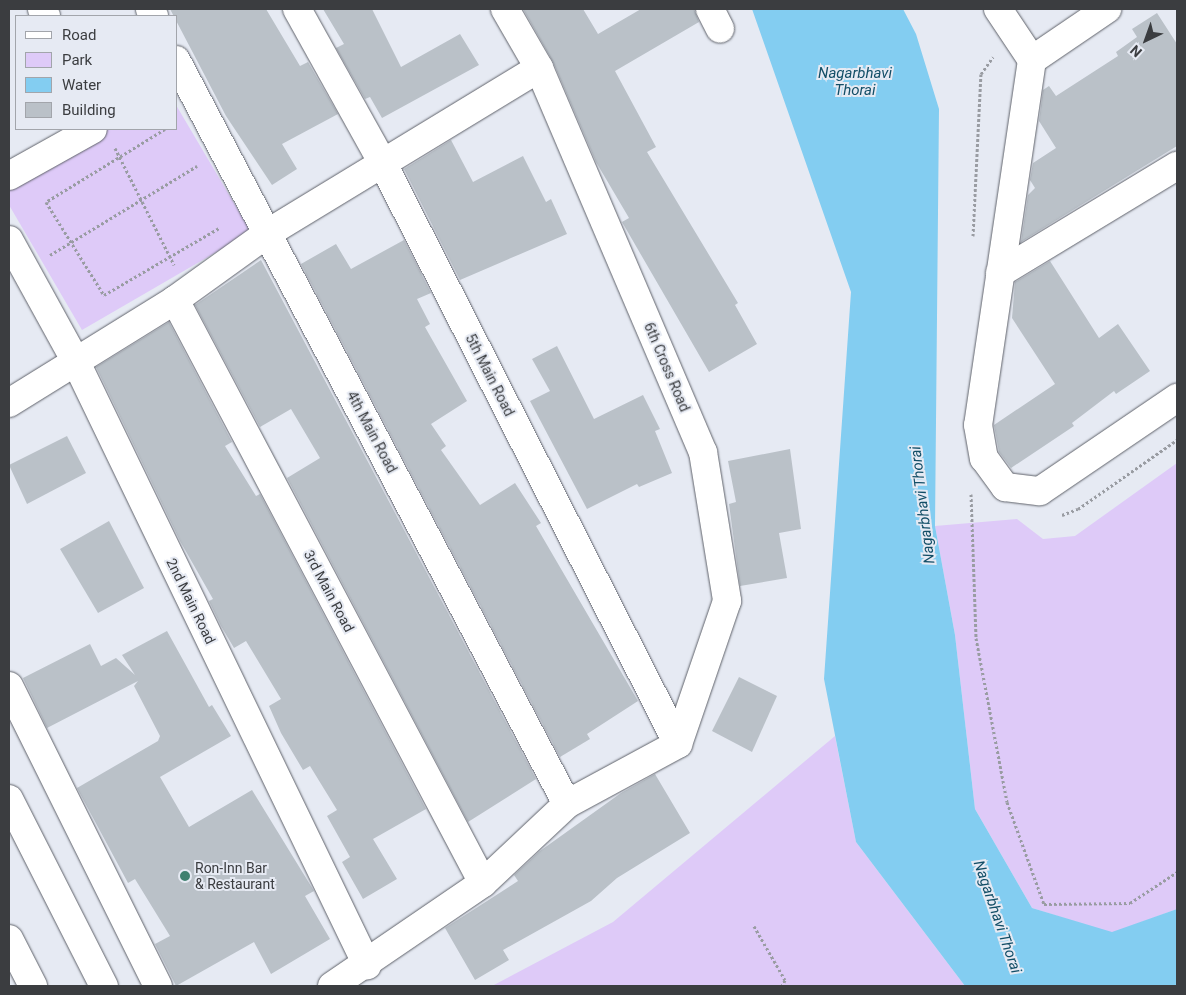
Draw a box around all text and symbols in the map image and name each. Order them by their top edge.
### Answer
legend [15,15,178,130]
north arrow [1121,15,1171,65]
text: Road [62,26,96,44]
text: N [1127,42,1145,60]
text: Park [62,51,92,69]
water label: Nagarbhavi Thorai [818,64,892,99]
text: Water [62,76,101,94]
text: Building [62,101,116,119]
street label: 6th Cross Road [641,320,693,414]
street label: 5th Main Road [462,331,518,419]
street label: 4th Main Road [343,388,401,476]
water label: Nagarbhavi Thorai [907,445,939,565]
street label: 3rd Main Road [300,547,358,635]
street label: 2nd Main Road [163,555,219,647]
water label: Nagarbhavi Thorai [969,858,1025,976]
place label: Ron-Inn Bar & Restaurant [195,860,275,892]
marker: Ron-Inn Bar & Restaurant [179,870,191,882]

